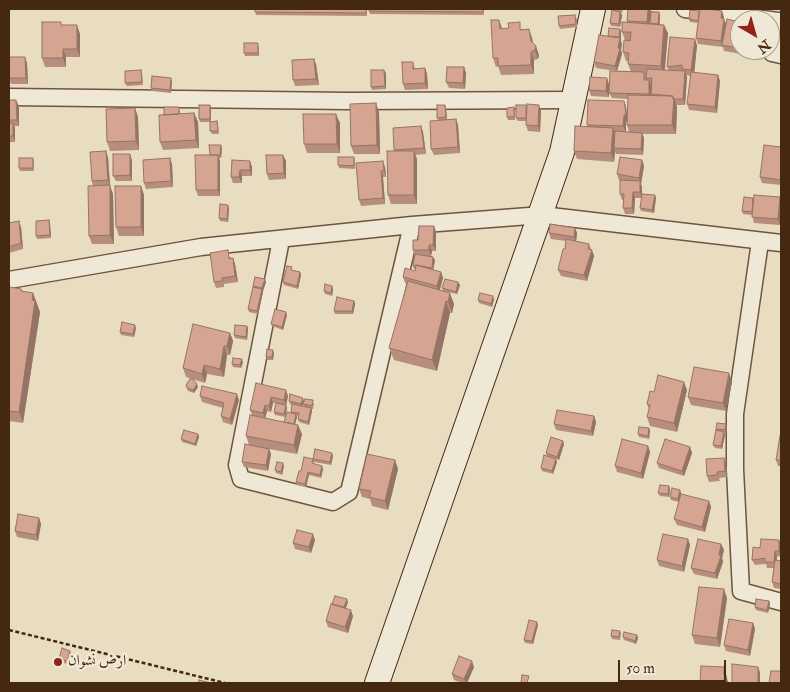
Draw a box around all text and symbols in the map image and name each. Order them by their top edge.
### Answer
north arrow [730,10,780,60]
text: N [754,36,774,57]
scale bar [620,650,728,682]
place label: ارض نشوان [68,653,126,671]
marker: ارض نشوان [52,656,64,668]
text: 50 m [626,659,655,678]

